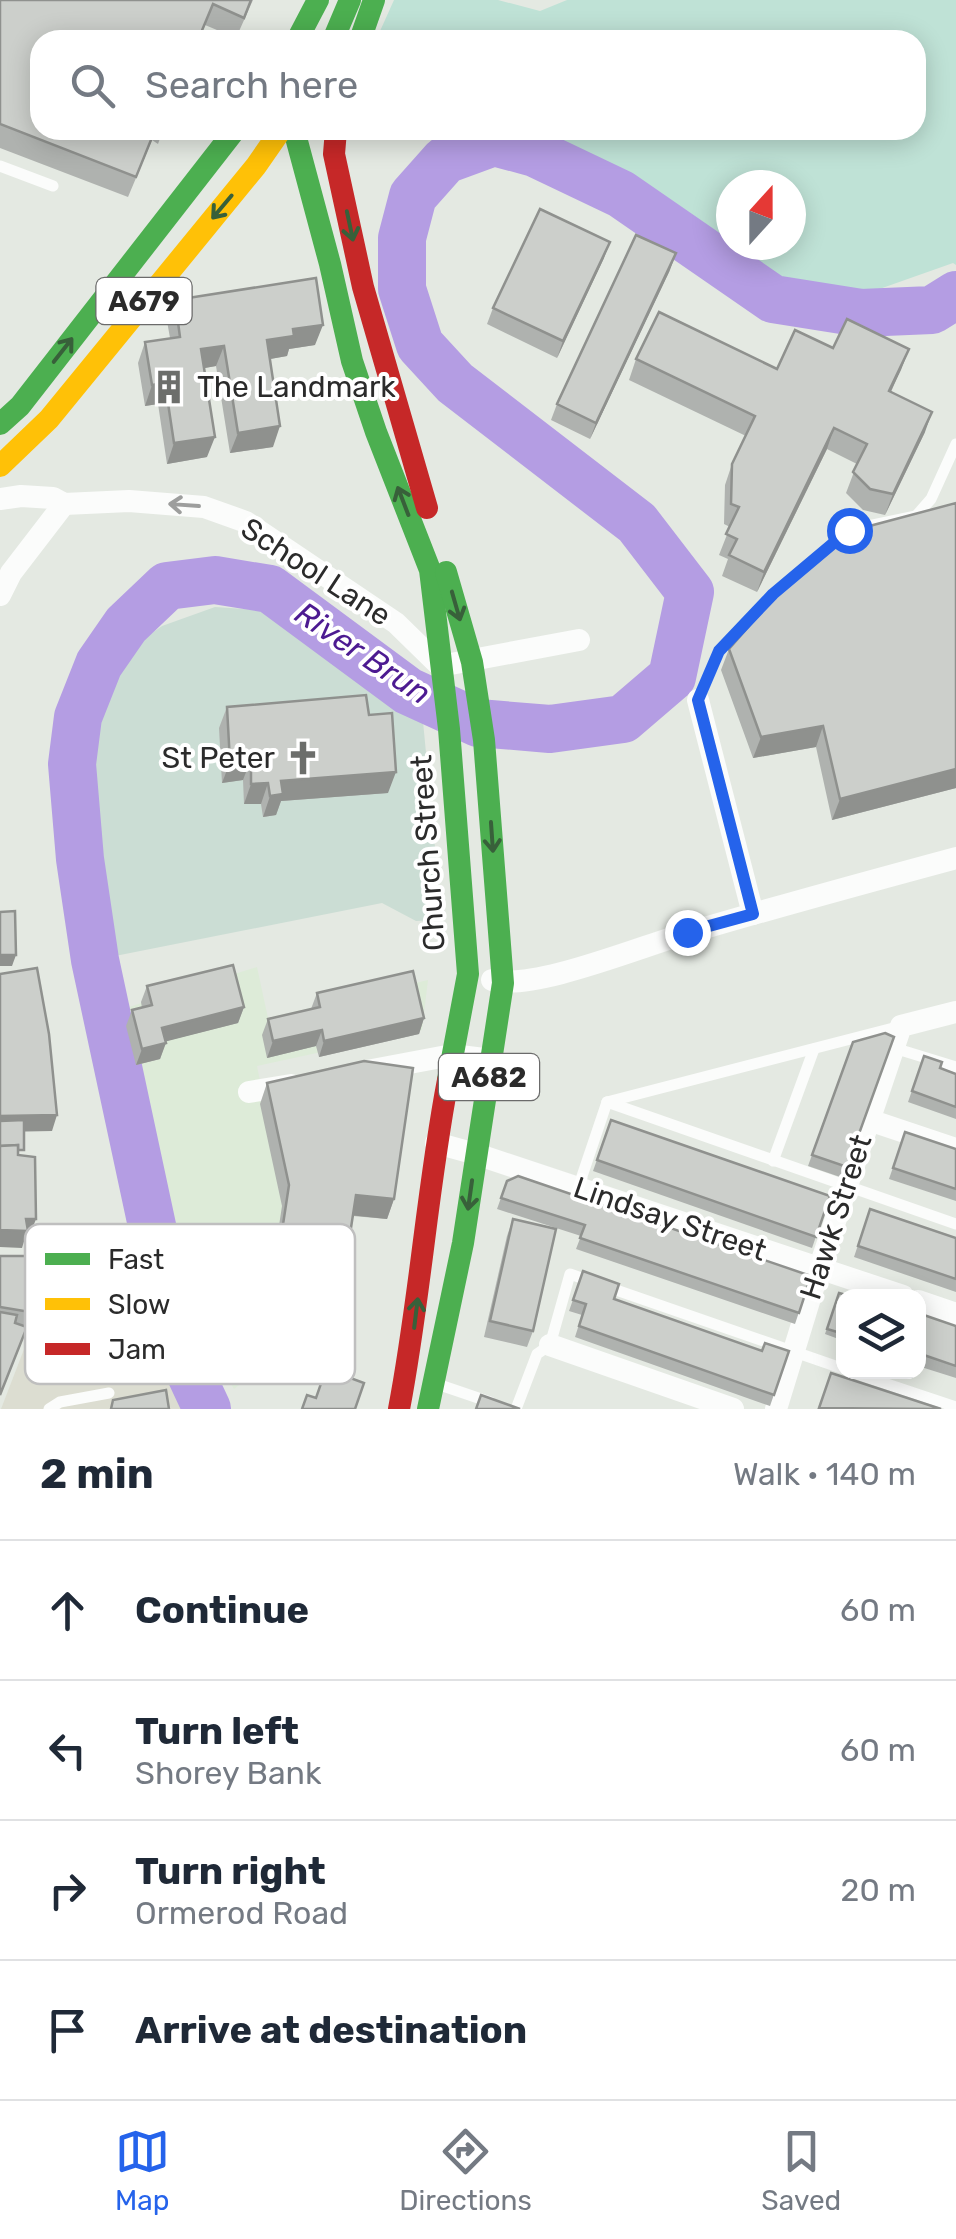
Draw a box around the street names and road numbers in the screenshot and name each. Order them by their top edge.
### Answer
road number: A679 [96,278,192,324]
street label: School Lane [234,510,398,634]
street label: Church Street [403,754,453,952]
road number: A682 [439,1054,539,1100]
street label: Hawk Street [792,1130,880,1304]
street label: Lindsay Street [569,1169,771,1269]

